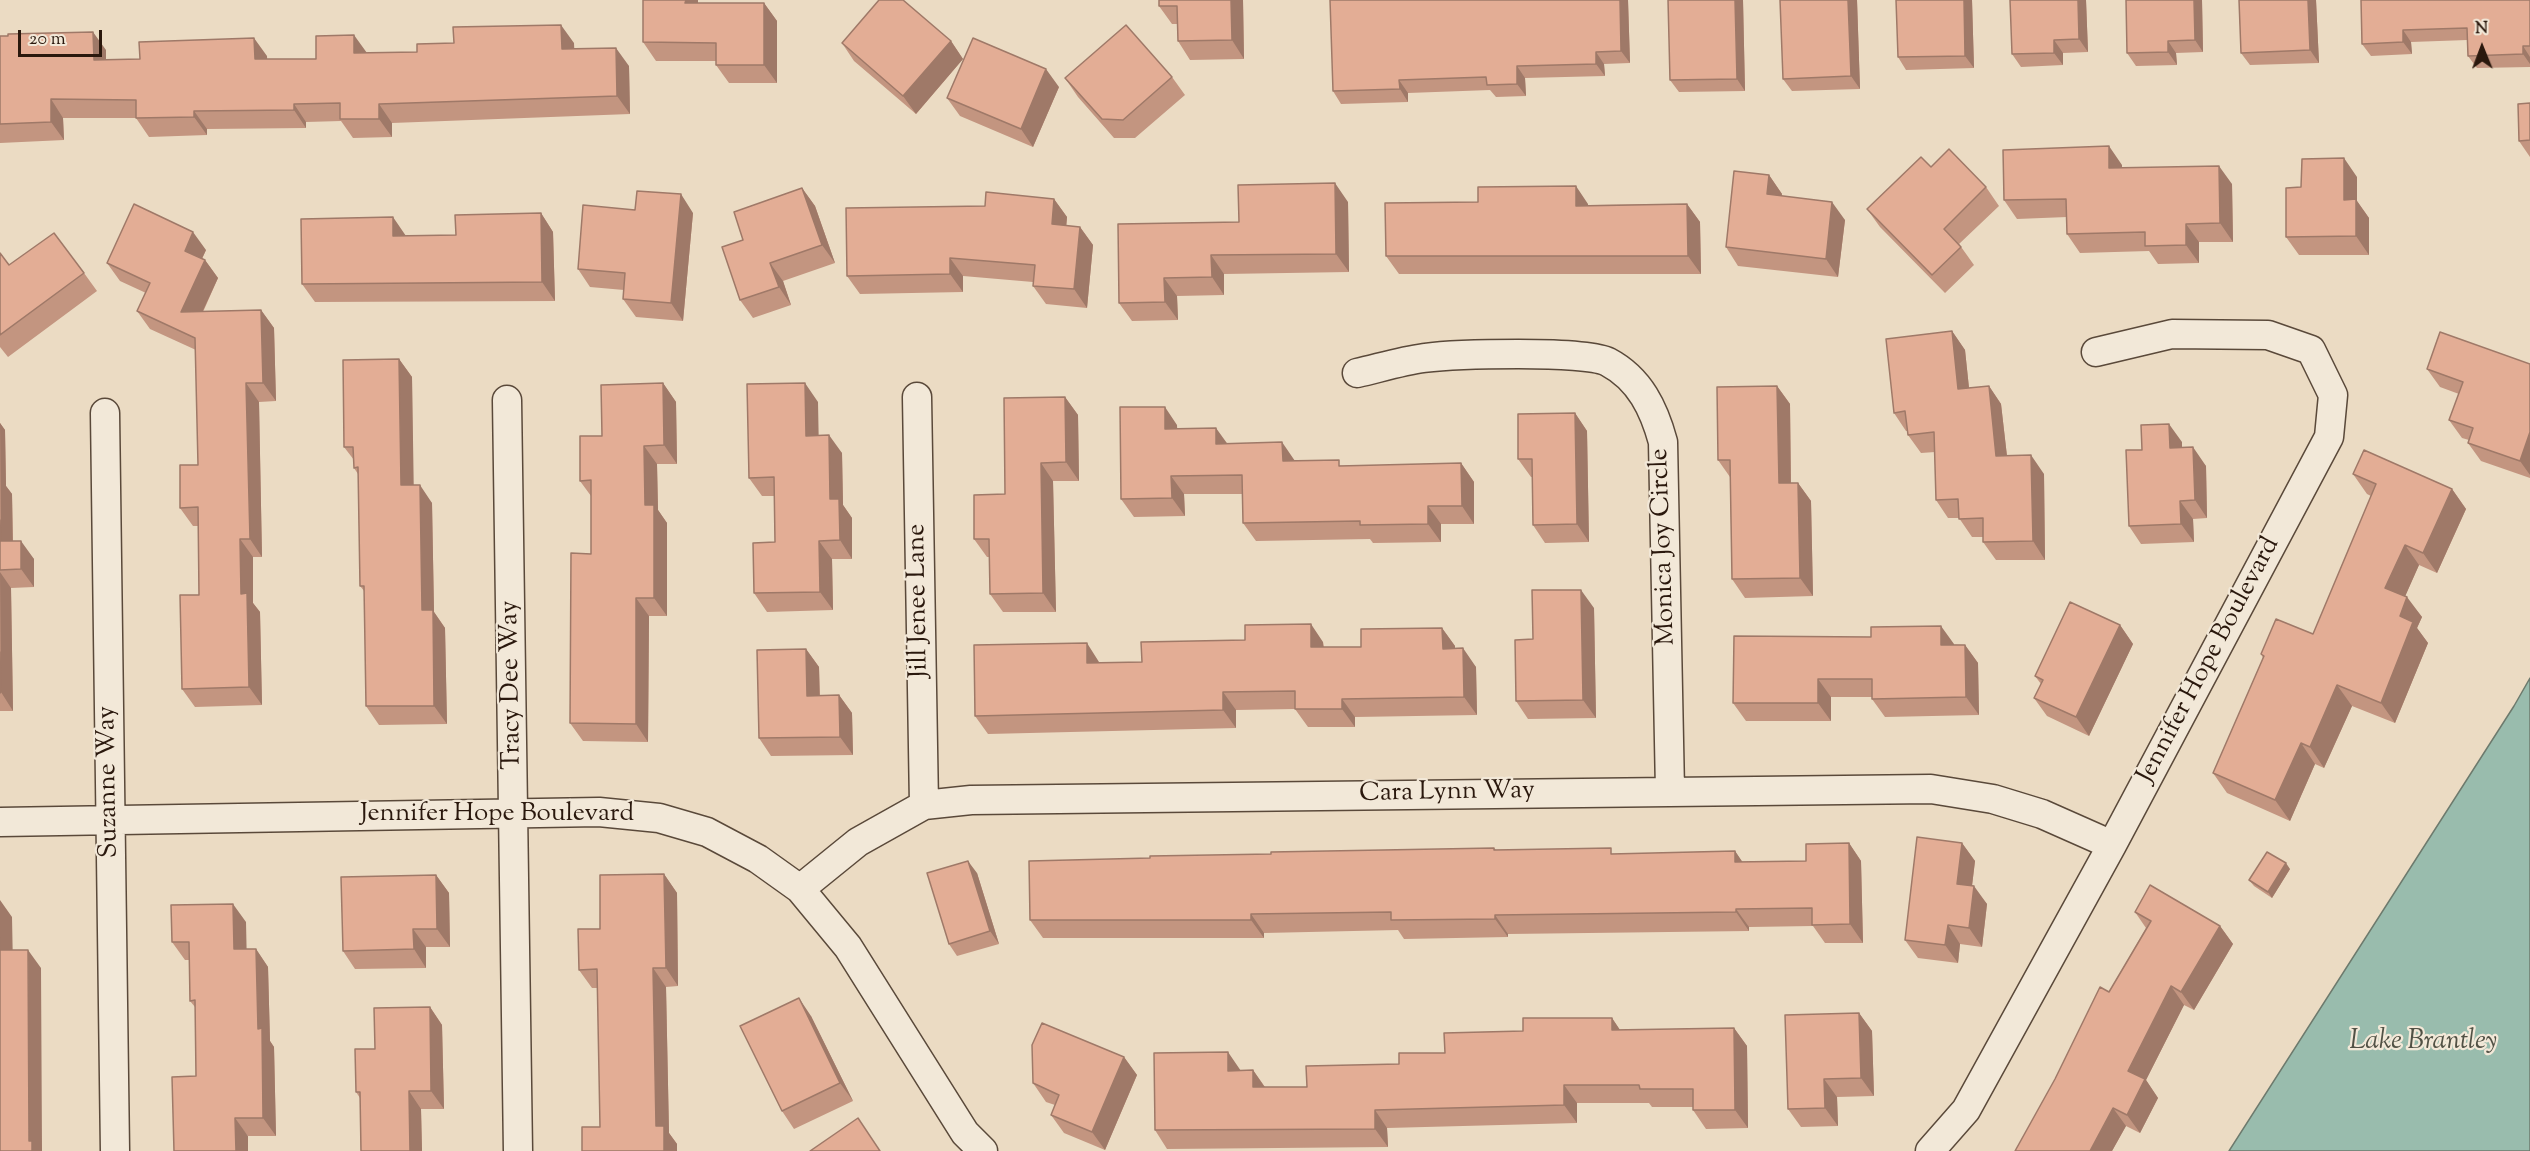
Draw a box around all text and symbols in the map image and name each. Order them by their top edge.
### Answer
scale bar [21,18,105,56]
north arrow [2452,18,2512,78]
text: N [2475,18,2488,41]
text: 20 m [29,27,66,53]
street label: Monica Joy Circle [1646,448,1684,646]
street label: Jill Jenee Lane [903,524,937,678]
street label: Jennifer Hope Boulevard [2132,533,2288,789]
street label: Tracy Dee Way [496,600,530,770]
street label: Suzanne Way [93,706,127,858]
street label: Cara Lynn Way [1359,777,1535,811]
street label: Jennifer Hope Boulevard [360,800,634,832]
water label: Lake Brantley [2349,1027,2497,1059]

